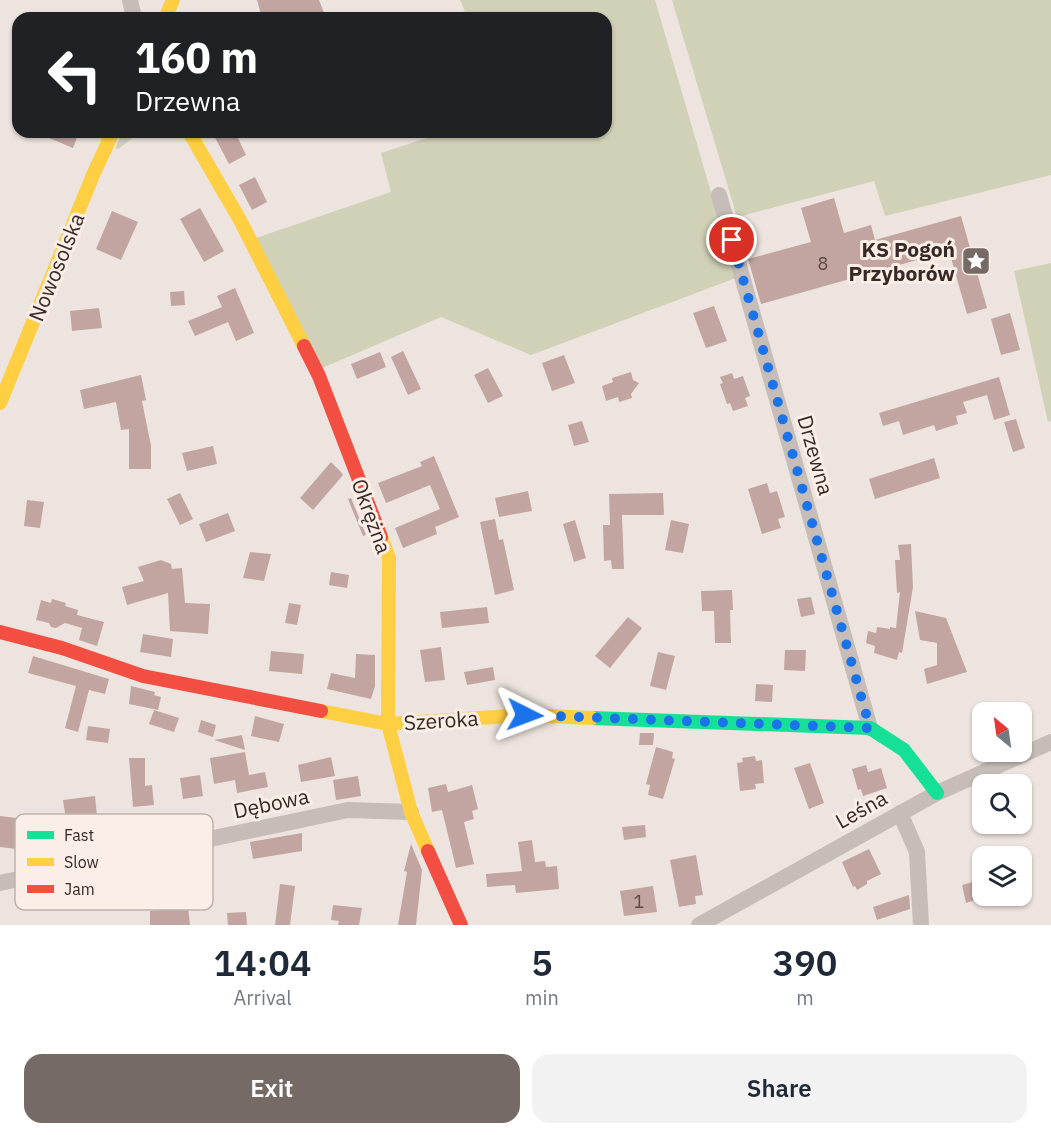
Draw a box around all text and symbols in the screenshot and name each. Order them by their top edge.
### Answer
text: 160 m [135,30,258,85]
icon: left [36,36,114,114]
text: Drzewna [135,83,240,118]
street label: Nowosolska [22,209,90,325]
pin [706,214,757,265]
icon: arrive [715,223,748,256]
place label: KS Pogoń Przyborów [849,235,955,287]
place icon: KS Pogoń Przyborów [960,245,992,277]
house number: 8 [818,252,828,275]
street label: Drzewna [791,412,841,498]
street label: Okrężna [346,475,398,557]
position arrow [493,683,557,747]
north arrow [972,702,1032,762]
map controls [972,702,1032,906]
street label: Szeroka [403,703,479,737]
button: search [972,774,1032,834]
street label: Dębowa [231,781,311,825]
street label: Leśna [830,783,892,835]
legend [15,814,213,910]
text: Fast [64,825,94,845]
button: layers [972,846,1032,906]
text: Slow [64,852,99,872]
text: Jam [64,879,95,899]
house number: 1 [634,890,644,913]
text: 14:04 [214,939,312,986]
text: 5 [531,939,553,986]
text: 390 [773,939,837,986]
text: Arrival [233,984,292,1011]
text: min [525,984,559,1011]
text: m [796,984,814,1011]
button: Exit [24,1054,520,1123]
button: Share [532,1054,1027,1123]

